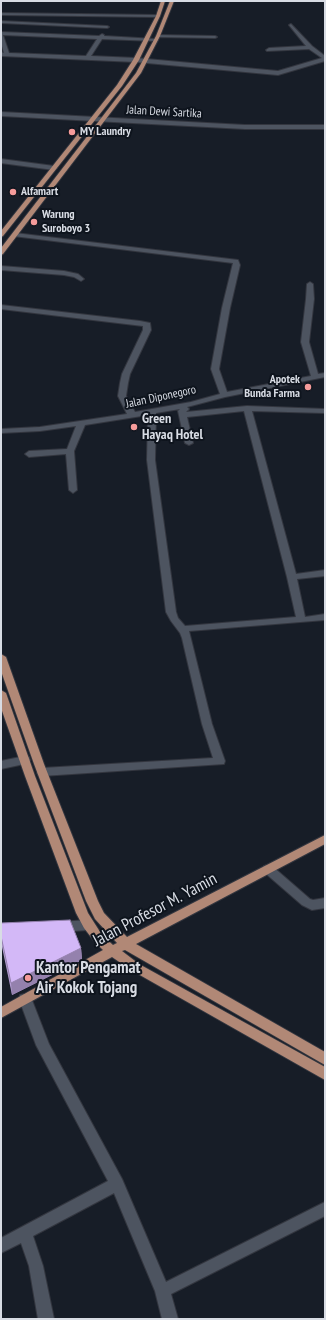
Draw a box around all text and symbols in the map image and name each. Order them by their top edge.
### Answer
street label: Jalan Dewi Sartika [126,103,202,121]
place label: MY Laundry [80,125,131,139]
marker: MY Laundry [67,127,77,137]
place label: Alfamart [21,185,58,199]
marker: Alfamart [8,187,18,197]
place label: Warung Suroboyo 3 [42,208,90,236]
marker: Warung Suroboyo 3 [29,217,39,227]
place label: Apotek Bunda Farma [244,373,300,401]
marker: Apotek Bunda Farma [303,382,313,392]
street label: Jalan Diponegoro [125,383,197,411]
place label: Green Hayaq Hotel [142,411,203,444]
marker: Green Hayaq Hotel [129,422,139,432]
street label: Jalan Profesor M. Yamin [89,869,221,951]
place label: Kantor Pengamat Air Kokok Tojang [36,958,141,998]
marker: Kantor Pengamat Air Kokok Tojang [23,973,33,983]

